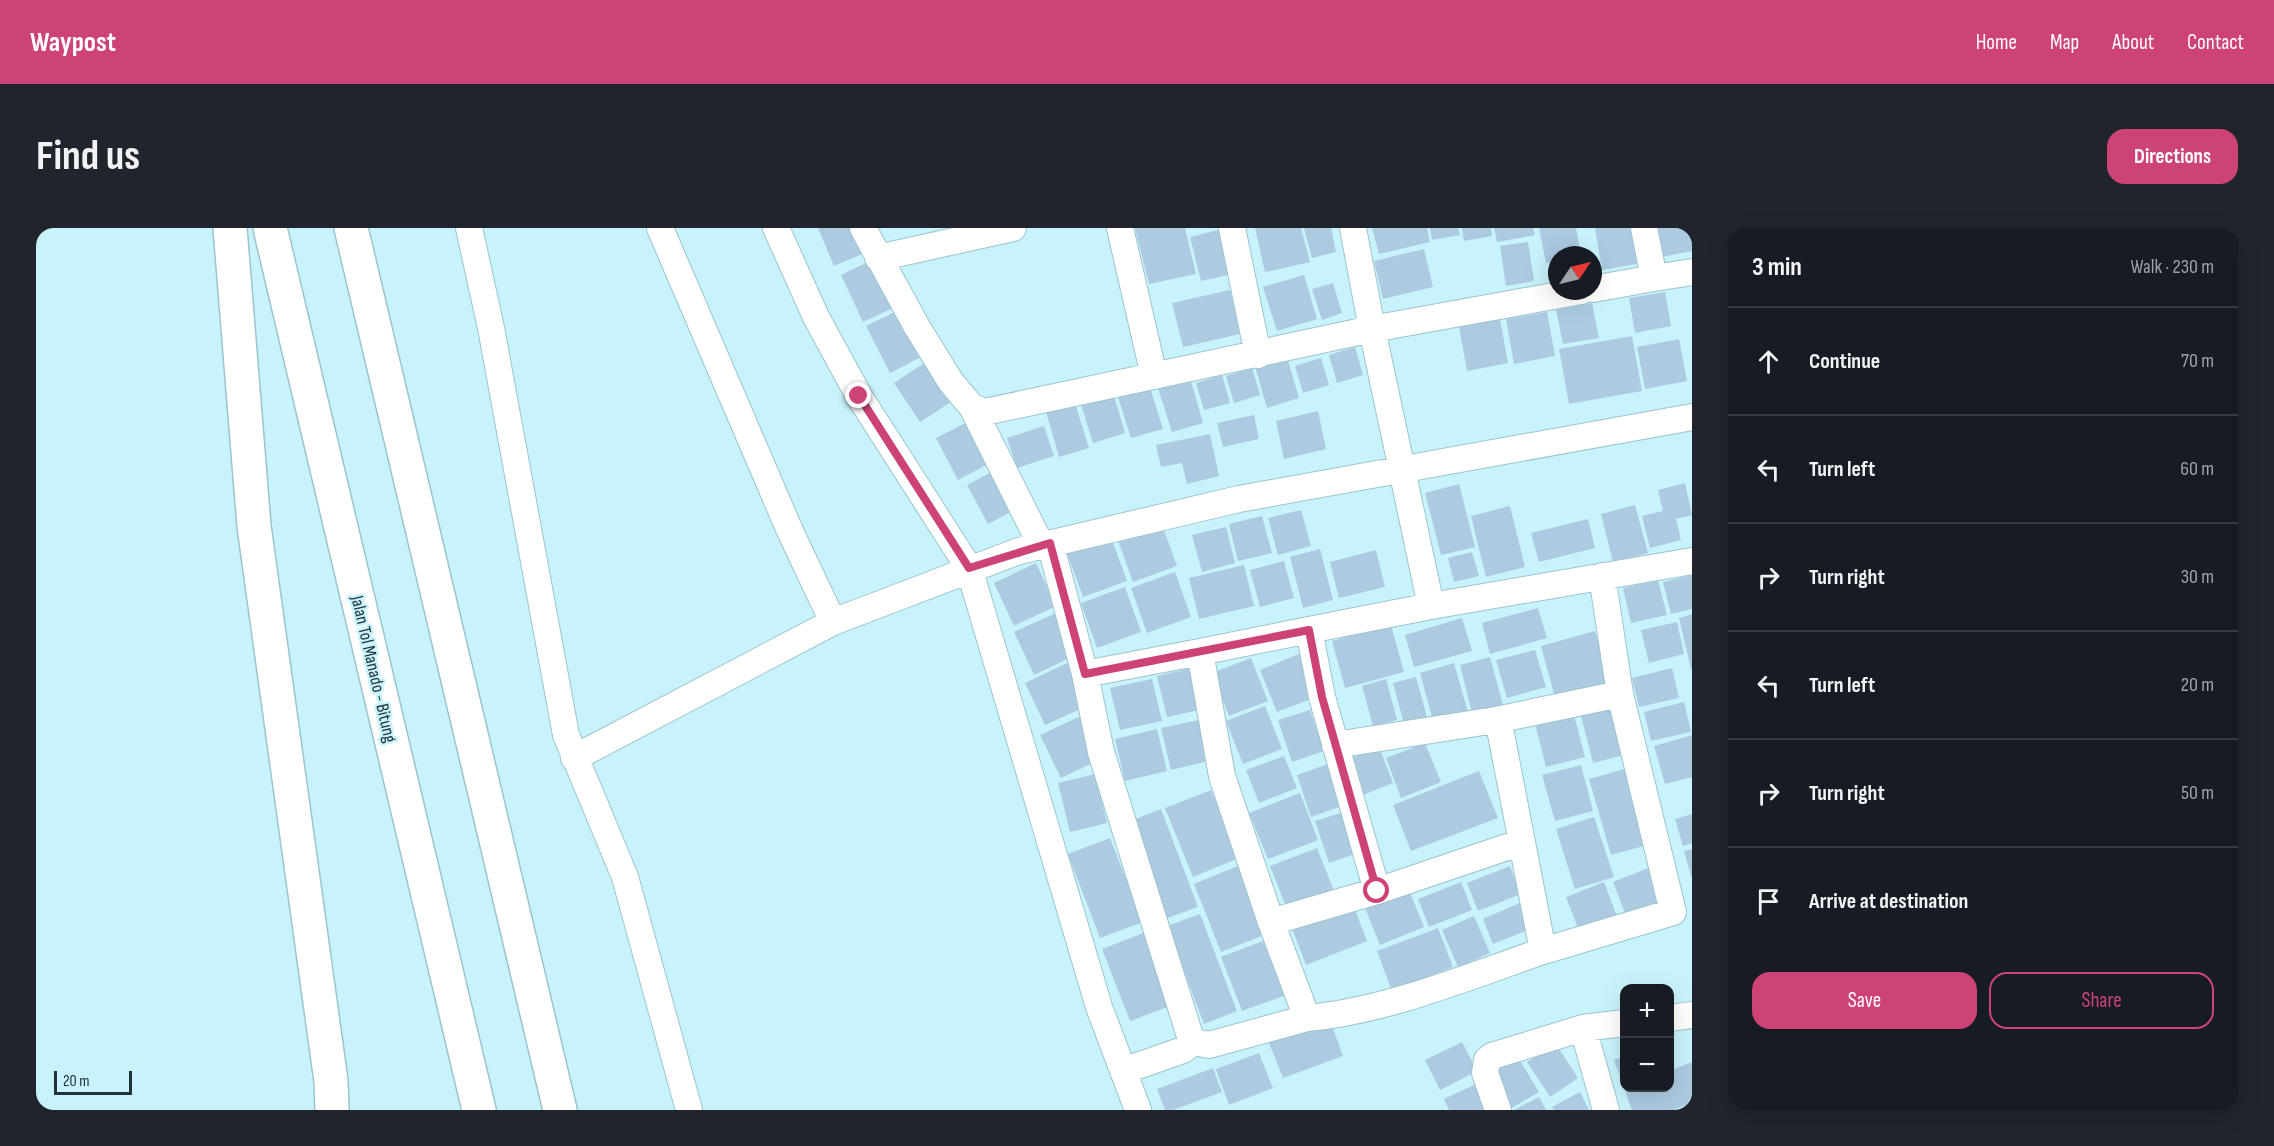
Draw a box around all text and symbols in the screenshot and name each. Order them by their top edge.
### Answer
text: Waypost [30,26,116,59]
text: Home [1976,30,2017,55]
text: Map [2050,30,2079,55]
text: About [2112,30,2154,55]
text: Contact [2187,30,2244,55]
button: Directions [2107,129,2238,184]
text: Find us [36,131,140,182]
north arrow [1548,246,1602,300]
text: 3 min [1752,252,1802,283]
text: Walk · 230 m [2131,255,2214,279]
icon: ahead [1752,345,1785,378]
text: Continue [1809,348,1880,375]
text: 70 m [2181,349,2214,373]
route end [845,382,871,408]
icon: left [1752,453,1785,486]
text: Turn left [1809,456,1875,483]
text: 60 m [2180,457,2214,481]
icon: right [1752,561,1785,594]
text: Turn right [1809,564,1885,591]
text: 30 m [2181,565,2214,589]
street label: Jalan Tol Manado - Bitung [346,593,401,745]
icon: left [1752,669,1785,702]
text: Turn left [1809,672,1875,699]
text: 20 m [2181,673,2214,697]
icon: right [1752,777,1785,810]
text: Turn right [1809,780,1885,807]
text: 50 m [2181,781,2214,805]
route start [1363,877,1389,903]
icon: arrive [1752,885,1785,918]
text: Arrive at destination [1809,888,1968,915]
button: Save [1752,972,1977,1029]
button: Share [1989,972,2214,1029]
map controls [1620,984,1674,1092]
button: + [1620,984,1674,1038]
button: − [1620,1038,1674,1092]
scale bar [54,1068,132,1096]
text: 20 m [63,1072,90,1091]

